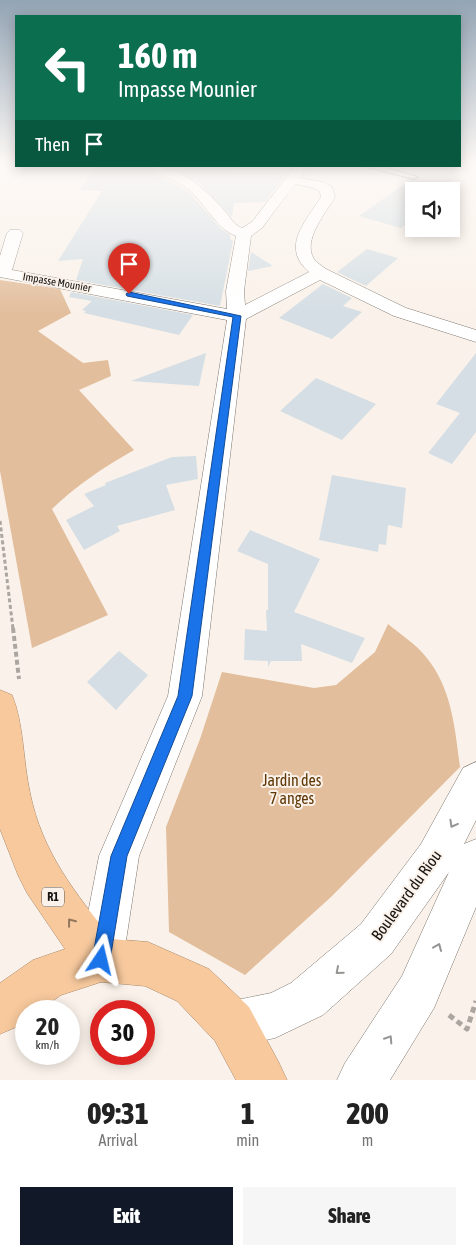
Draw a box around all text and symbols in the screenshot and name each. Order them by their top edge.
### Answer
icon: left [35,35,100,100]
text: 160 m [118,35,197,75]
text: Impasse Mounier [118,76,257,102]
icon: arrive [80,130,108,158]
text: Then [35,133,70,155]
map controls [405,182,460,237]
button: sound [405,182,460,237]
pin [108,243,150,294]
icon: arrive [115,250,143,278]
street label: Impasse Mounier [22,270,93,294]
park label: Jardin des 7 anges [263,771,322,808]
one-way arrow [450,819,460,828]
street label: Boulevard du Riou [367,846,445,944]
road number: R1 [42,888,64,906]
one-way arrow [68,919,76,928]
position arrow [74,933,126,985]
one-way arrow [431,943,442,952]
one-way arrow [336,965,345,974]
speed limit sign: 30 [90,1000,155,1065]
text: 20 [36,1012,59,1040]
one-way arrow [382,1035,392,1044]
text: km/h [36,1038,59,1052]
text: 09:31 [87,1096,149,1130]
text: 1 [241,1096,255,1130]
text: 200 [346,1096,389,1130]
text: Arrival [99,1131,138,1149]
text: min [236,1131,259,1149]
text: m [362,1131,373,1149]
button: Exit [20,1187,233,1245]
button: Share [243,1187,456,1245]

